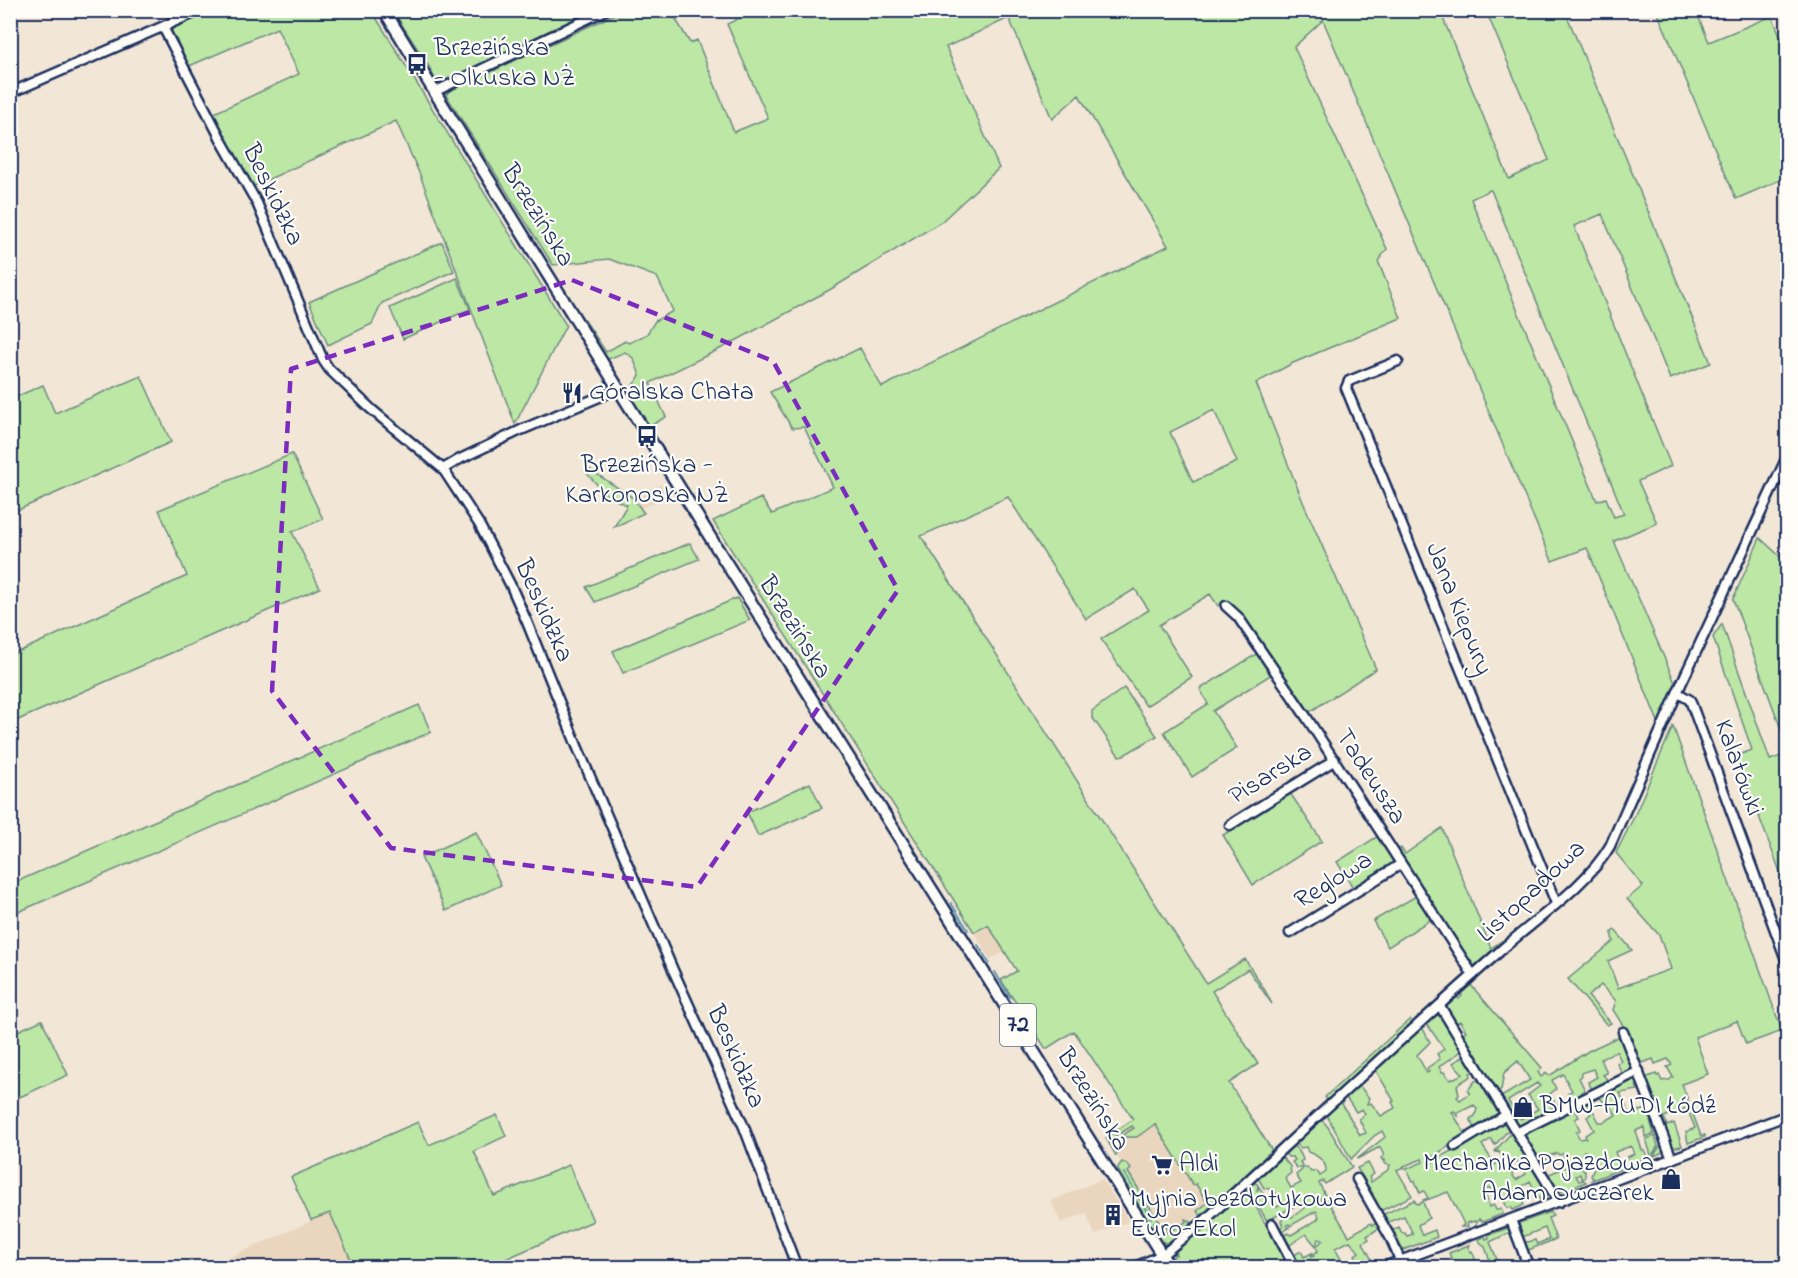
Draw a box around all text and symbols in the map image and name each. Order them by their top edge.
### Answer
place label: Brzezińska - Olkuska NŻ [433,30,575,98]
bus stop icon: Brzezińska - Olkuska NŻ [405,52,429,76]
street label: Beskidzka [231,137,313,252]
street label: Brzezińska [490,156,584,275]
place label: Góralska Chata [589,374,754,412]
restaurant icon: Góralska Chata [560,381,584,405]
bus stop icon: Brzezińska - Karkonoska NŻ [635,424,659,448]
place label: Brzezińska - Karkonoska NŻ [565,447,729,515]
street label: Jana Kiepury [1414,537,1502,681]
street label: Beskidzka [503,552,583,669]
street label: Brzezińska [747,568,841,687]
street label: Kalatówki [1703,715,1773,821]
street label: Tadeusza [1325,721,1415,833]
street label: Pisarska [1222,734,1320,816]
street label: Listopadowa [1469,831,1595,953]
street label: Reglowa [1288,842,1380,920]
street label: Beskidzka [695,998,775,1115]
road number: 72 [1000,1004,1036,1046]
street label: Brzezińska [1045,1040,1139,1159]
place label: BMW-AUDI Łódź [1539,1088,1716,1126]
shop icon: BMW-AUDI Łódź [1511,1095,1535,1119]
place label: Mechanika Pojazdowa Adam Owczarek [1423,1145,1655,1213]
place label: Aldi [1179,1146,1219,1184]
supermarket icon: Aldi [1150,1153,1174,1177]
shop icon: Mechanika Pojazdowa Adam Owczarek [1659,1167,1683,1191]
place label: Myjnia bezdotykowa Euro-Ekol [1130,1181,1347,1249]
building icon: Myjnia bezdotykowa Euro-Ekol [1101,1203,1125,1227]

